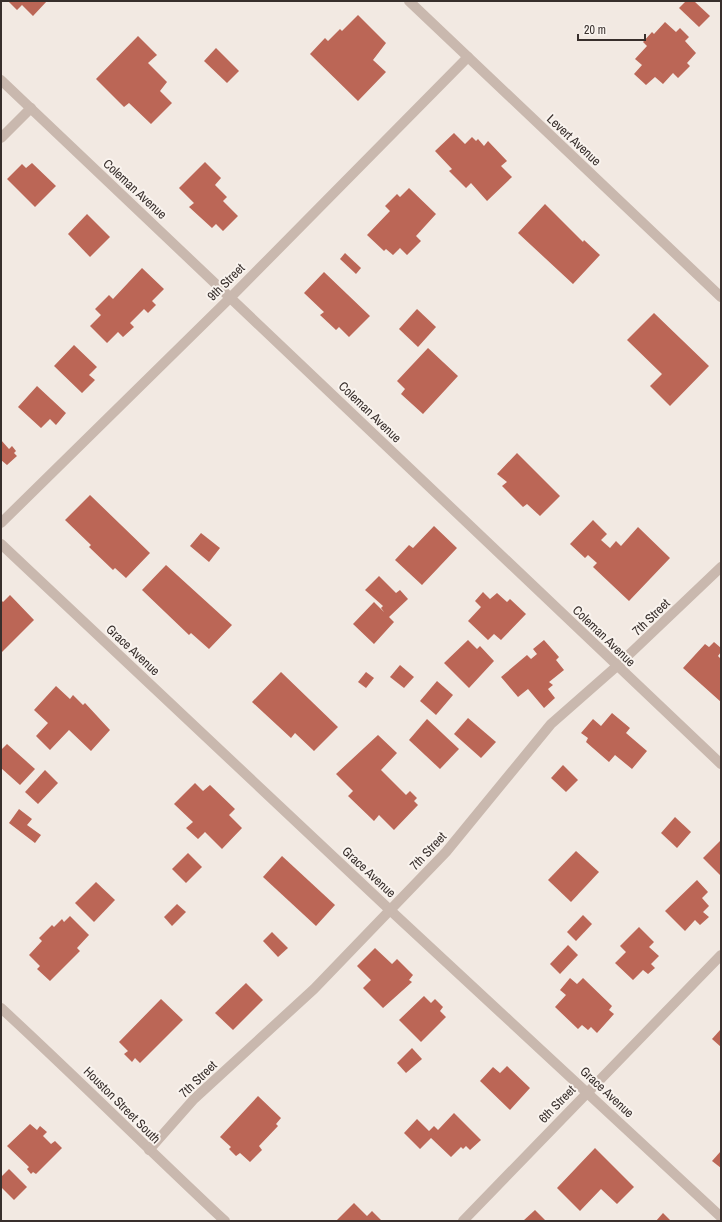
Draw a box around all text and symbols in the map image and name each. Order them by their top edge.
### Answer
scale bar [578,16,645,42]
text: 20 m [584,22,606,38]
street label: Levert Avenue [543,111,605,169]
street label: Coleman Avenue [100,155,170,223]
street label: 9th Street [204,260,248,304]
street label: Coleman Avenue [335,378,405,446]
street label: 7th Street [628,595,674,639]
street label: Coleman Avenue [569,602,639,670]
street label: Grace Avenue [103,621,163,679]
street label: 7th Street [406,828,450,874]
street label: Grace Avenue [339,843,399,901]
street label: 7th Street [175,1057,221,1101]
street label: Houston Street South [80,1063,164,1147]
street label: Grace Avenue [577,1063,637,1121]
street label: 6th Street [535,1081,579,1127]

